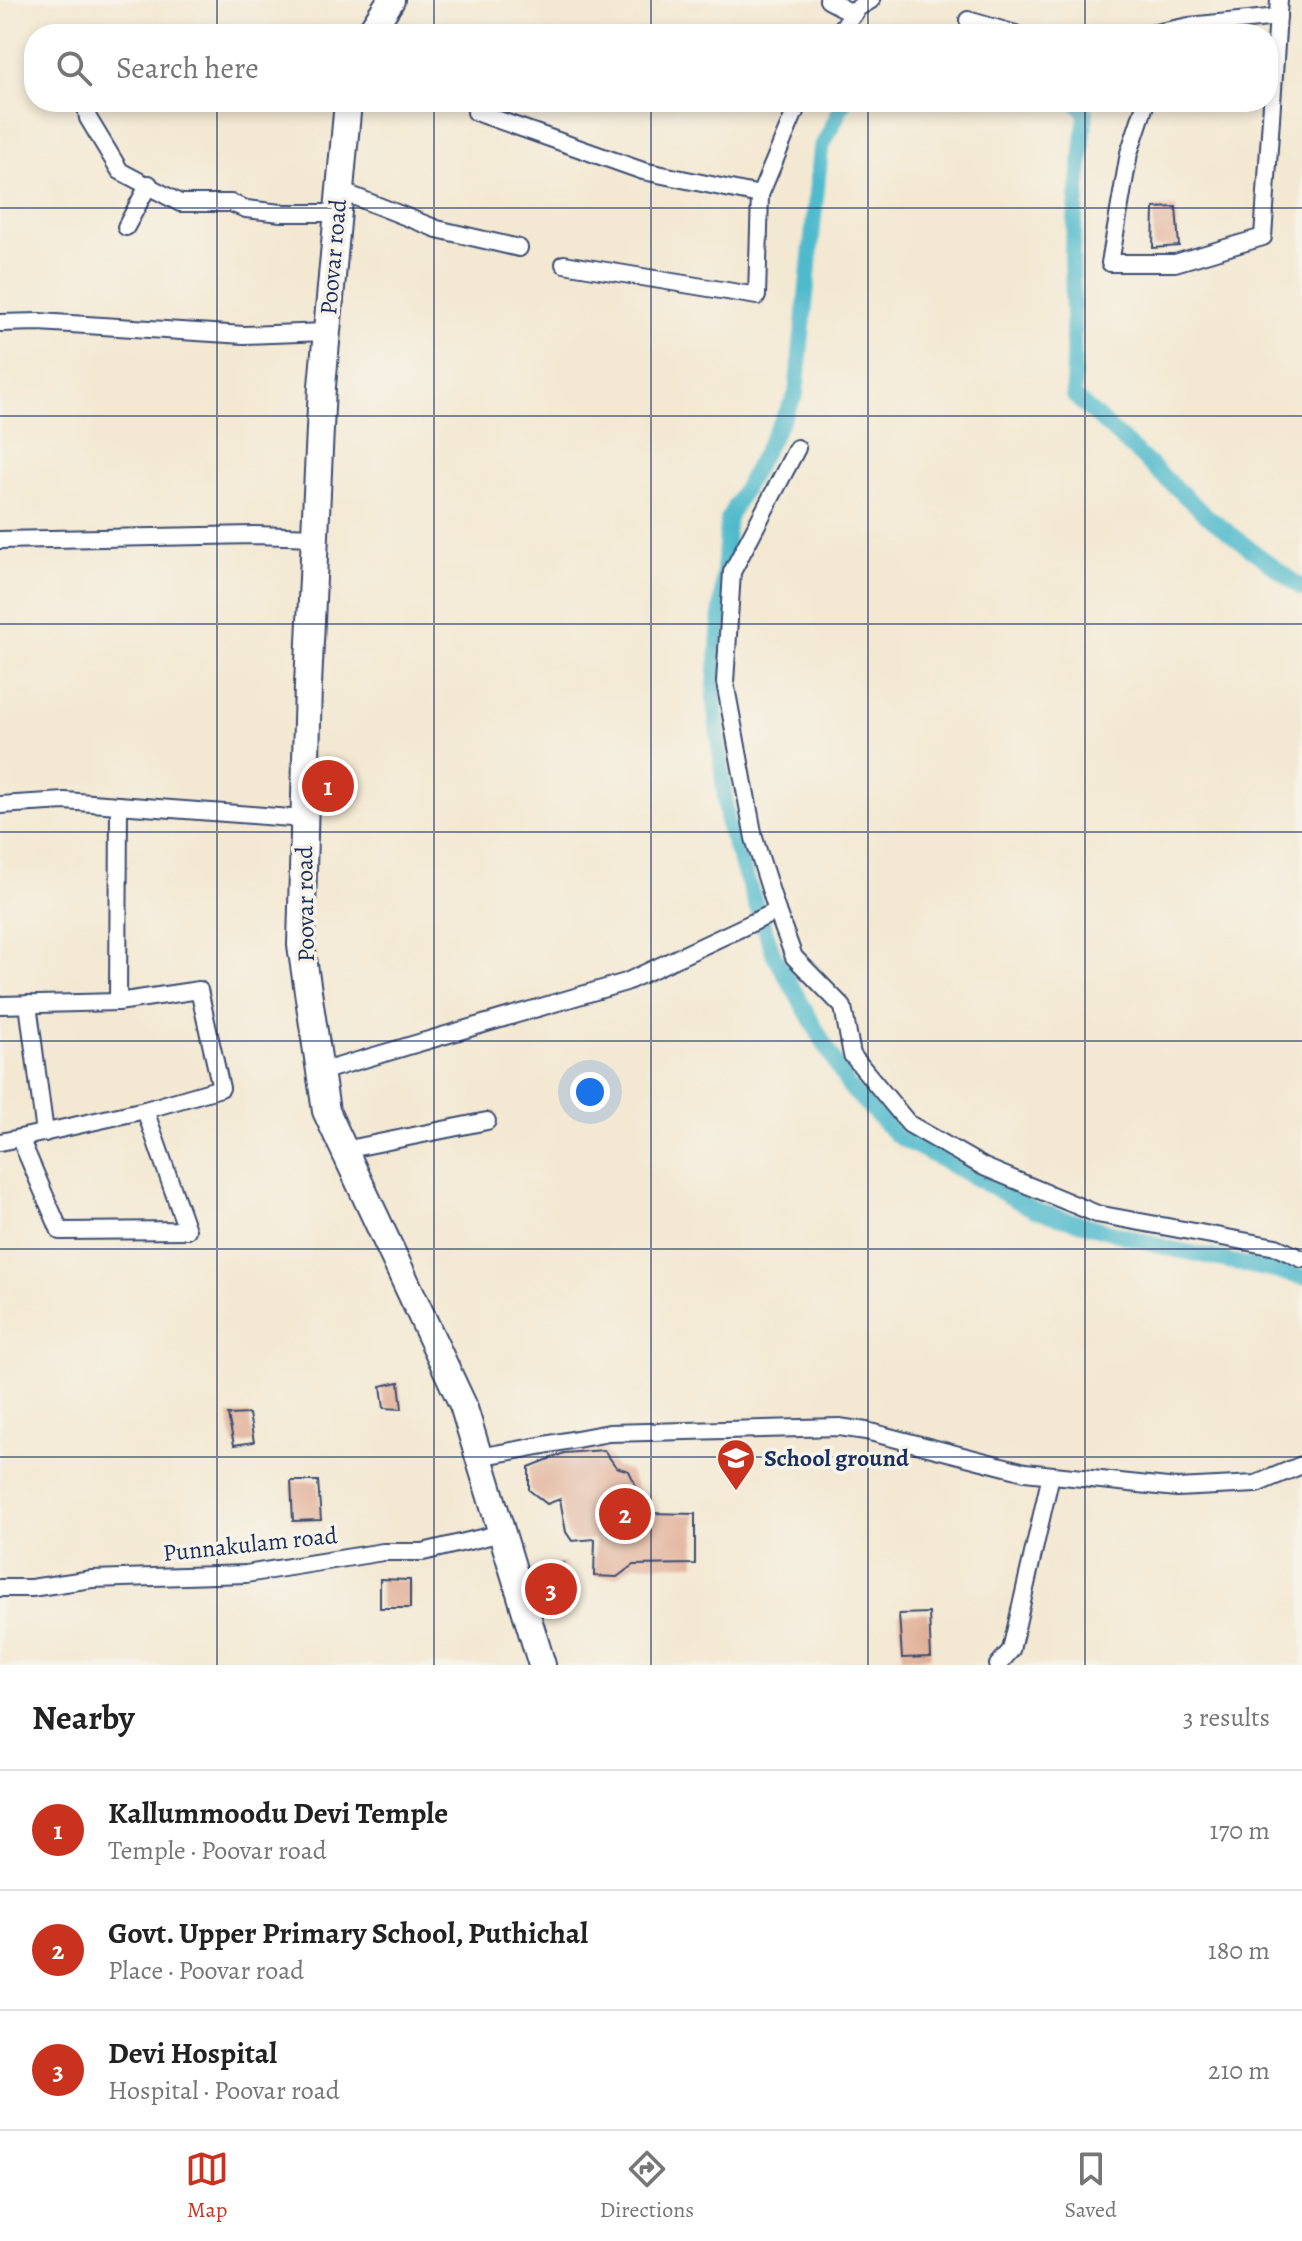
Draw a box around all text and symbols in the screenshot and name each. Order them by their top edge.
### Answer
search box [24,24,1278,112]
icon: search [52,46,96,90]
text: Search here [116,48,259,88]
street label: Poovar road [312,198,354,316]
pin: 1 [302,756,354,816]
street label: Poovar road [288,846,322,962]
your location [570,1072,610,1112]
school or university icon: School ground [715,1437,757,1492]
place label: School ground [764,1442,909,1474]
pin: 2 [599,1484,651,1544]
street label: Punnakulam road [161,1519,339,1569]
pin: 3 [525,1559,577,1619]
text: Nearby [32,1694,135,1741]
text: 3 results [1183,1700,1270,1735]
text: Kallummoodu Devi Temple [108,1793,448,1833]
text: 1 [53,1813,63,1848]
text: 170 m [1210,1813,1270,1848]
text: Temple · Poovar road [108,1833,327,1868]
text: Govt. Upper Primary School, Puthichal [108,1913,588,1953]
text: 2 [52,1933,64,1968]
text: 180 m [1208,1933,1270,1968]
text: Place · Poovar road [108,1953,304,1988]
text: Devi Hospital [108,2033,277,2073]
text: 3 [52,2053,64,2088]
text: 210 m [1208,2053,1270,2088]
text: Hospital · Poovar road [108,2073,340,2108]
tab: Map [185,2147,229,2225]
tab: Directions [600,2147,694,2225]
tab: Saved [1065,2147,1117,2225]

